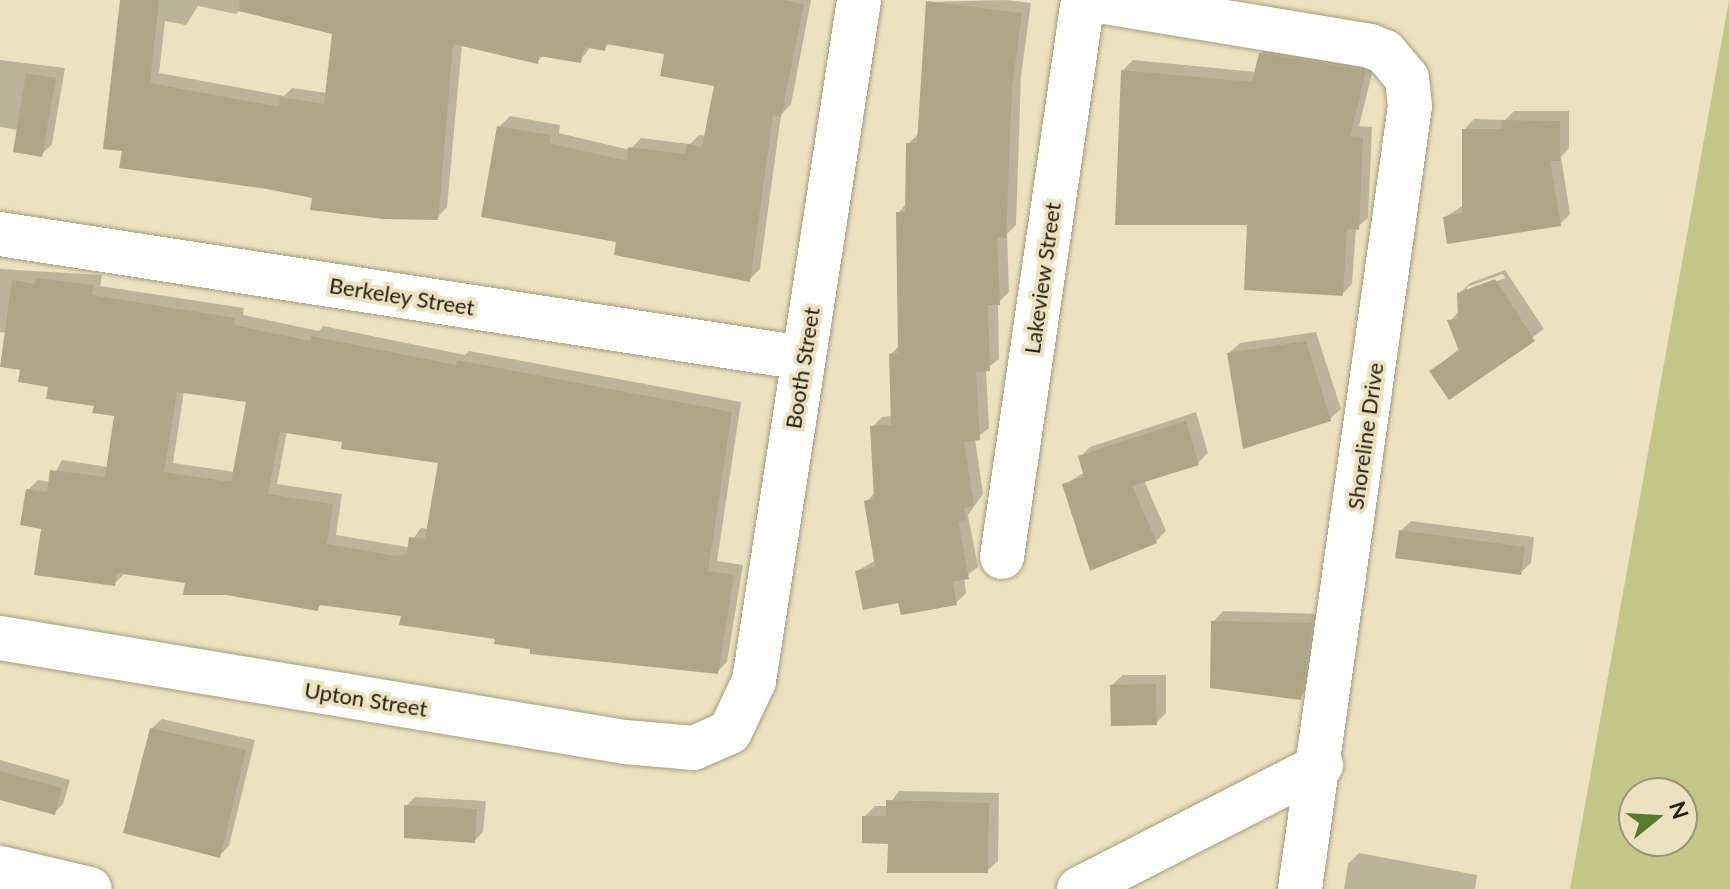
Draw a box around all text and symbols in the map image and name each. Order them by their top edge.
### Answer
street label: Lakeview Street [1018,200,1066,356]
street label: Berkeley Street [327,271,477,321]
street label: Booth Street [779,305,825,431]
street label: Shoreline Drive [1342,361,1388,511]
street label: Upton Street [303,676,429,722]
north arrow [1618,777,1698,857]
text: N [1664,798,1695,822]

